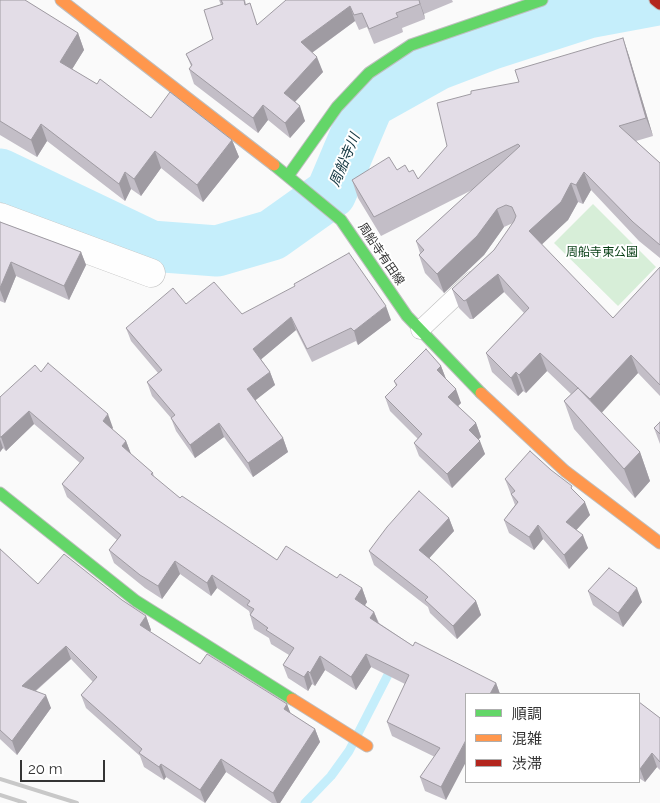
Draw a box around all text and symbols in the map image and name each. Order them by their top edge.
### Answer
water label: 周船寺川 [326,131,364,189]
street label: 周船寺有田線 [355,220,407,288]
park label: 周船寺東公園 [566,245,638,259]
legend [465,693,640,783]
text: 順調 [512,705,542,723]
text: 混雑 [512,730,542,748]
scale bar [22,750,108,782]
text: 渋滞 [512,755,542,773]
text: 20 m [28,760,63,778]

